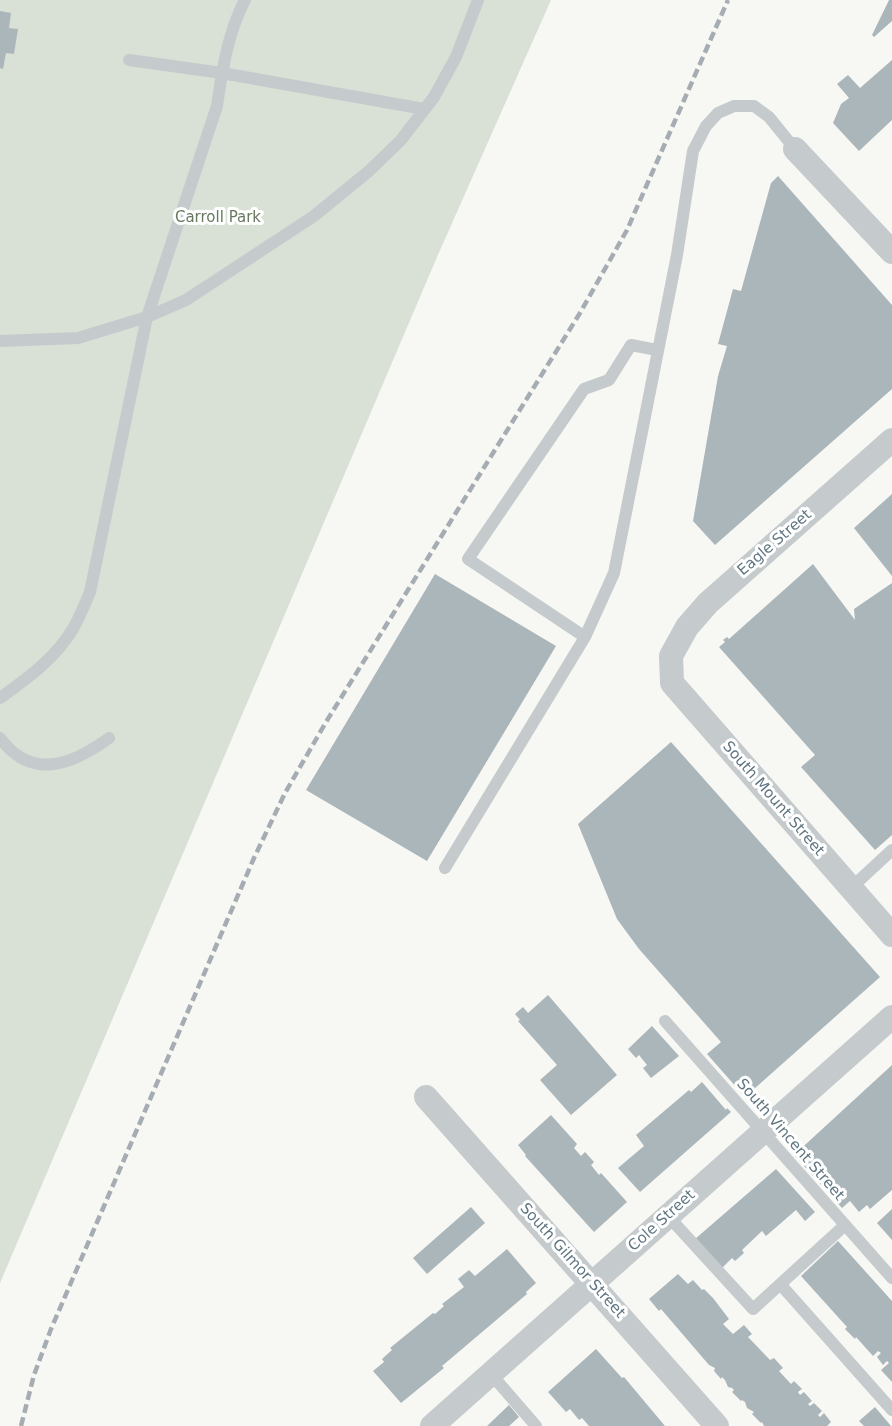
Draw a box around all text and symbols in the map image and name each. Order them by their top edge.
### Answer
park label: Carroll Park [175,209,261,227]
street label: Eagle Street [734,506,816,580]
street label: South Mount Street [718,738,828,860]
street label: South Vincent Street [732,1076,848,1204]
street label: Cole Street [625,1186,699,1256]
street label: South Gilmor Street [516,1200,628,1322]

